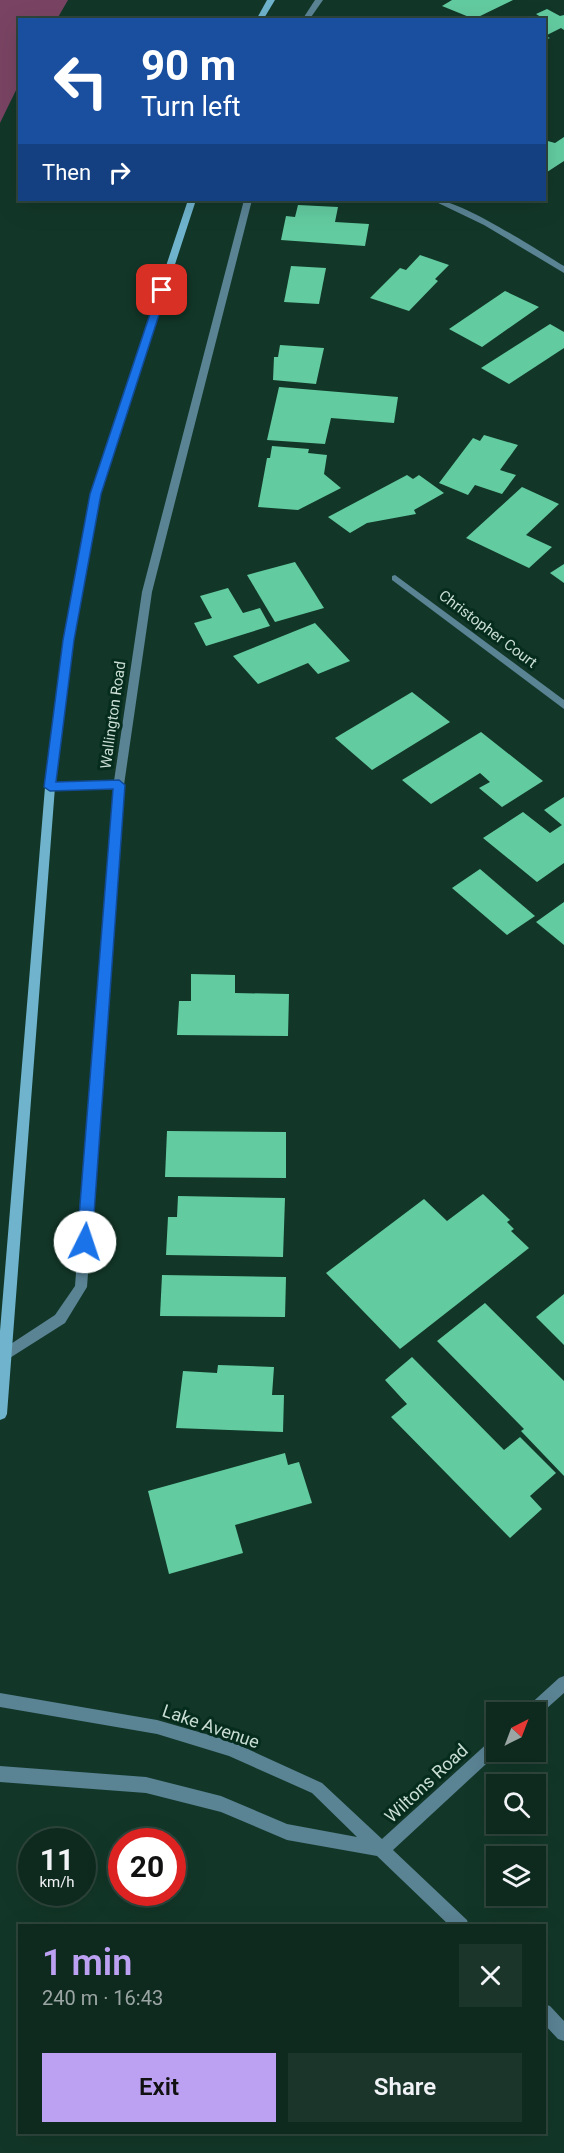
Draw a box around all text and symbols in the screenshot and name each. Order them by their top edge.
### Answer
text: 90 m [141,41,236,90]
icon: left [42,42,120,120]
text: Turn left [141,91,241,123]
icon: right [103,156,136,189]
text: Then [42,160,91,185]
pin [136,264,187,315]
icon: arrive [145,273,178,306]
street label: Christopher Court [435,586,541,672]
street label: Wallington Road [97,660,129,770]
position arrow [53,1210,117,1274]
street label: Lake Avenue [160,1700,262,1752]
north arrow [486,1702,546,1762]
map controls [486,1702,546,1906]
street label: Wiltons Road [380,1739,472,1827]
button: search [486,1774,546,1834]
speed limit sign: 20 [108,1828,186,1906]
text: 11 [40,1842,74,1877]
button: layers [486,1846,546,1906]
text: km/h [39,1873,75,1891]
text: 1 min [42,1942,132,1984]
button: close [459,1944,522,2007]
text: 240 m · 16:43 [42,1986,163,2010]
button: Exit [42,2053,276,2122]
button: Share [288,2053,522,2122]

